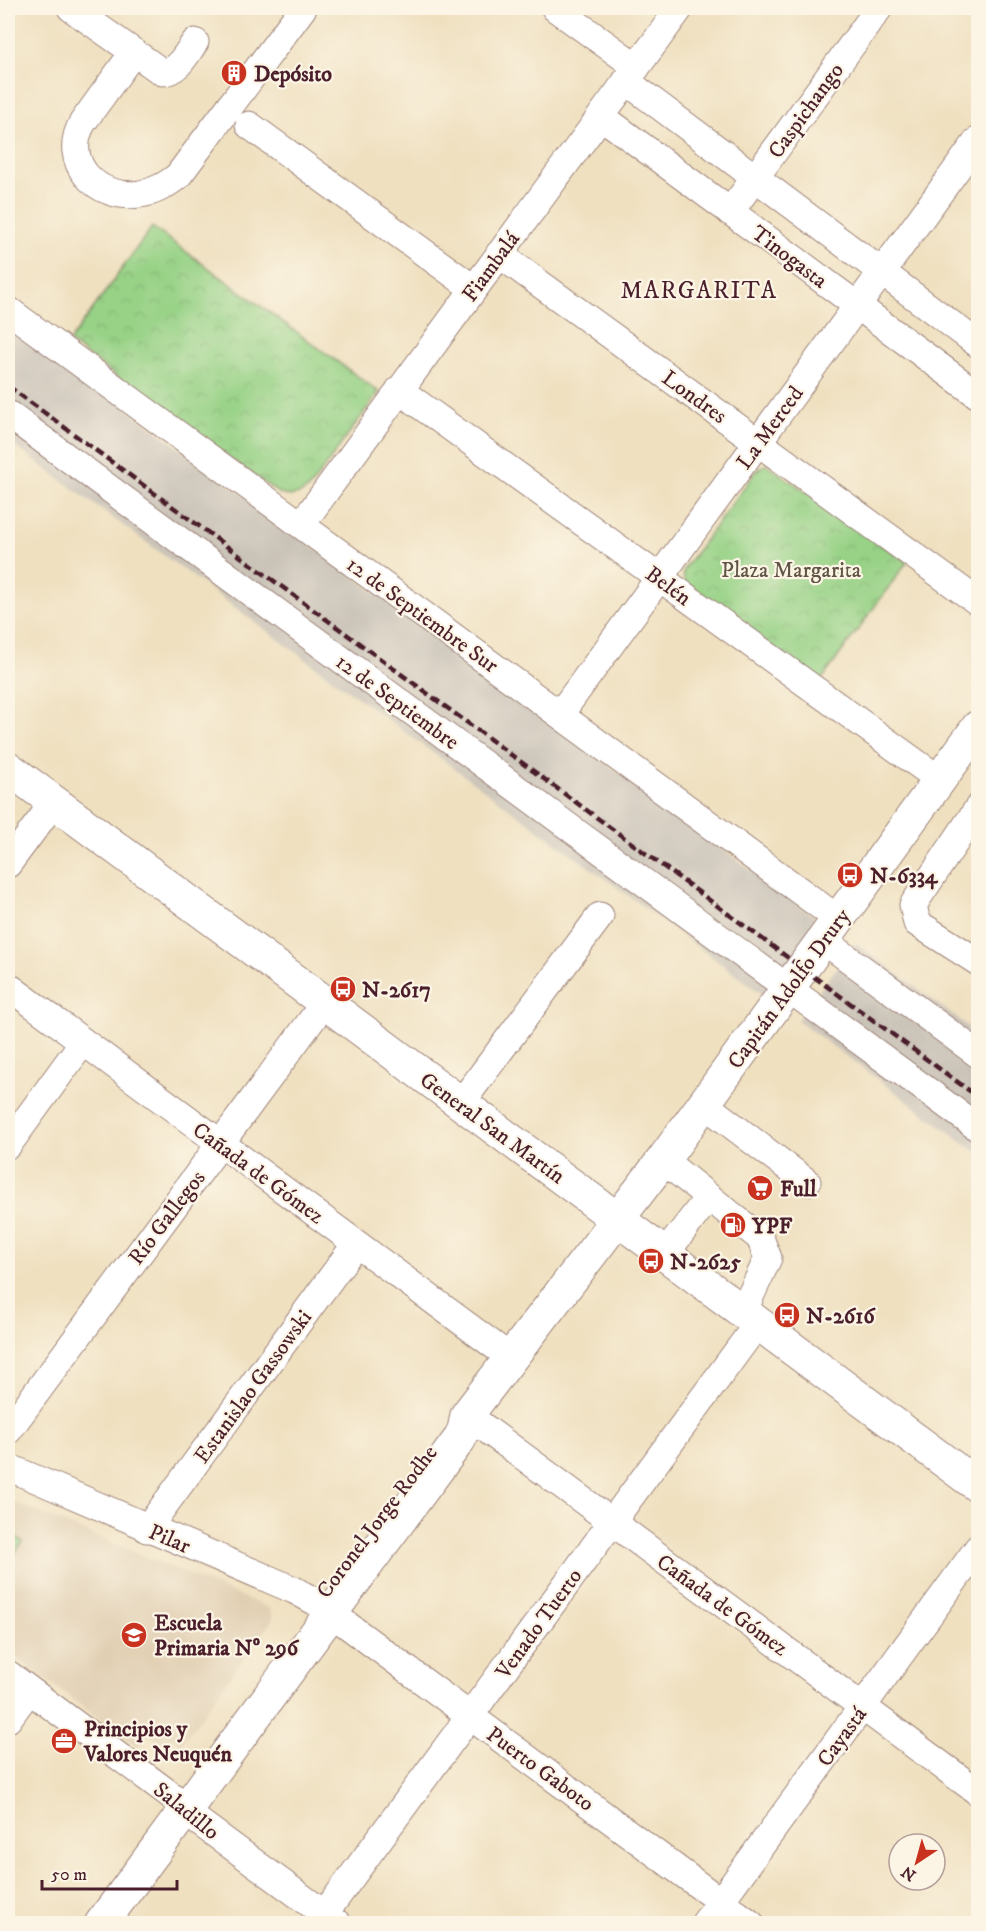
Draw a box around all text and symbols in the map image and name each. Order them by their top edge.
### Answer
building icon: Depósito [219,58,249,88]
street label: Caspichango [763,58,850,164]
place label: Depósito [254,61,332,88]
street label: Tinogasta [746,220,833,295]
street label: Fiambalá [457,226,526,307]
district label: MARGARITA [620,276,778,306]
street label: Londres [656,365,732,430]
street label: La Merced [731,381,810,475]
street label: 12 de Septiembre Sur [341,551,504,680]
park label: Plaza Margarita [721,557,862,584]
street label: Belén [640,561,697,612]
street label: 12 de Septiembre [330,648,464,756]
bus stop icon: N-6334 [835,860,865,890]
place label: N-6334 [870,863,939,890]
street label: Capitán Adolfo Drury [722,903,857,1074]
bus stop icon: N-2617 [328,974,358,1004]
place label: N-2617 [362,977,431,1004]
street label: General San Martín [414,1066,570,1190]
street label: Cañada de Gómez [187,1116,329,1230]
street label: Río Gallegos [123,1165,212,1271]
supermarket icon: Full [745,1173,775,1203]
place label: Full [780,1176,817,1203]
fuel station icon: YPF [718,1210,748,1240]
place label: YPF [751,1213,793,1240]
bus stop icon: N-2625 [636,1246,666,1276]
place label: N-2625 [670,1249,741,1276]
bus stop icon: N-2616 [772,1300,802,1330]
place label: N-2616 [806,1303,876,1330]
street label: Estanislao Gassowski [188,1305,318,1469]
street label: Coronel Jorge Rodhe [311,1440,443,1604]
street label: Pilar [145,1519,195,1560]
street label: Cañada de Gómez [651,1548,793,1662]
street label: Venado Tuerto [490,1563,588,1685]
place label: Escuela Primaria Nº 296 [154,1610,300,1662]
school or university icon: Escuela Primaria Nº 296 [119,1620,149,1650]
street label: Cayastá [811,1701,873,1772]
place label: Principios y Valores Neuquén [83,1716,232,1768]
street label: Puerto Gaboto [481,1721,599,1817]
office icon: Principios y Valores Neuquén [49,1726,79,1756]
street label: Saladillo [148,1776,225,1846]
north arrow [887,1832,947,1892]
scale bar [42,1853,177,1891]
text: N [898,1861,920,1885]
text: 50 m [51,1864,87,1886]

